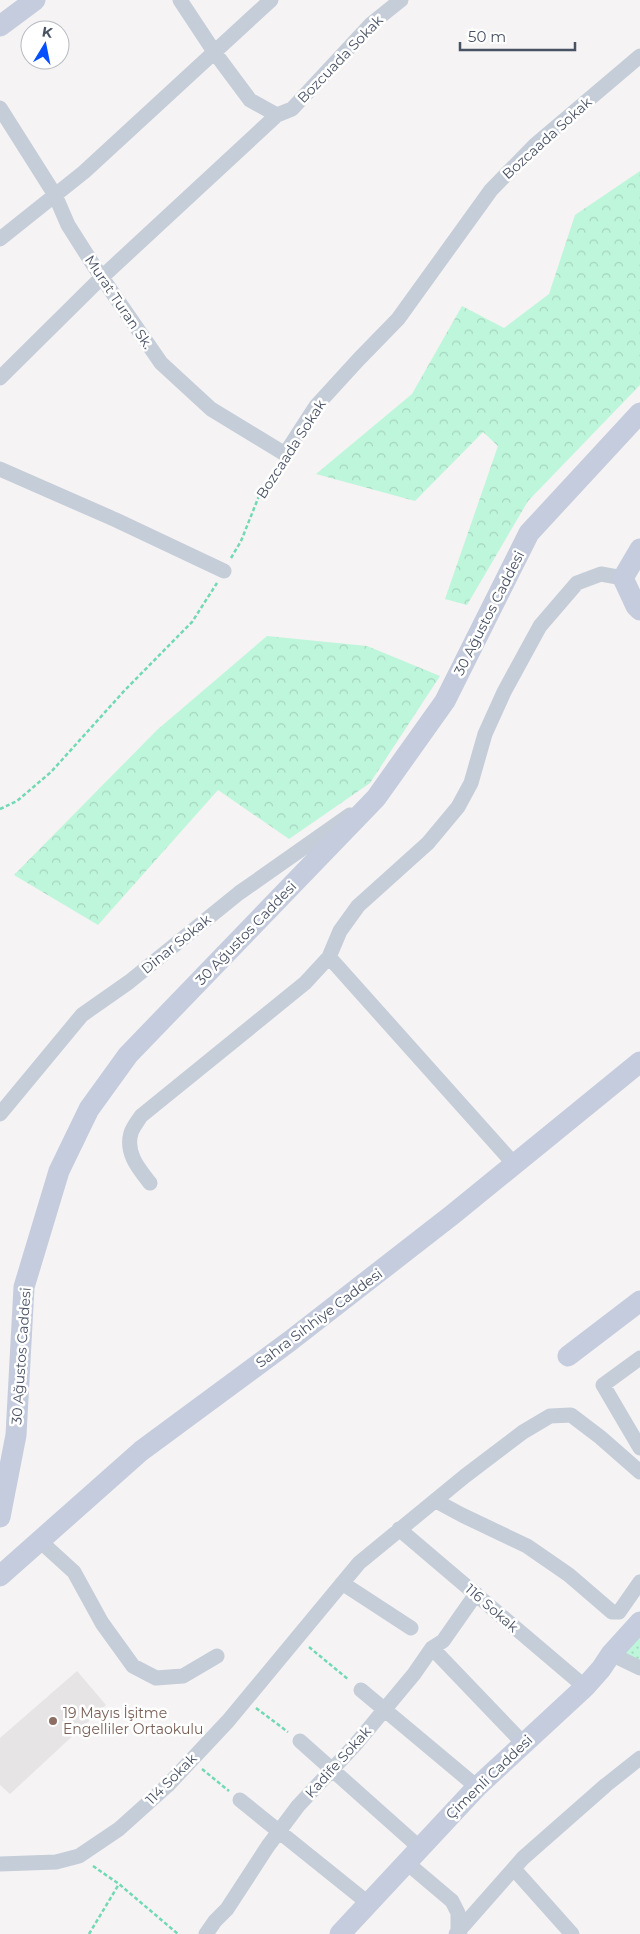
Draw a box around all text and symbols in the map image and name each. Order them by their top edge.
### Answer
street label: Bozcuada Sokak [293,11,387,107]
north arrow [20,20,70,70]
scale bar [460,20,575,52]
text: K [41,22,55,42]
text: 50 m [468,27,506,46]
street label: Bozcaada Sokak [498,93,596,183]
street label: Murat Turan Sk. [81,252,157,352]
street label: Bozcaada Sokak [252,396,330,502]
street label: 30 Ağustos Caddesi [450,548,528,678]
street label: 30 Ağustos Caddesi [192,877,300,989]
street label: Dinar Sokak [137,910,215,978]
street label: Sahra Sıhhiye Caddesi [252,1264,386,1372]
street label: 30 Ağustos Caddesi [7,1287,35,1425]
street label: 116 Sokak [462,1580,523,1636]
place label: 19 Mayıs İşitme Engelliler Ortaokulu [63,1704,204,1738]
marker: 19 Mayıs İşitme Engelliler Ortaokulu [47,1715,59,1727]
street label: Kadife Sokak [301,1722,375,1802]
street label: Çimenli Caddesi [442,1731,536,1823]
street label: 114 Sokak [142,1749,201,1808]

